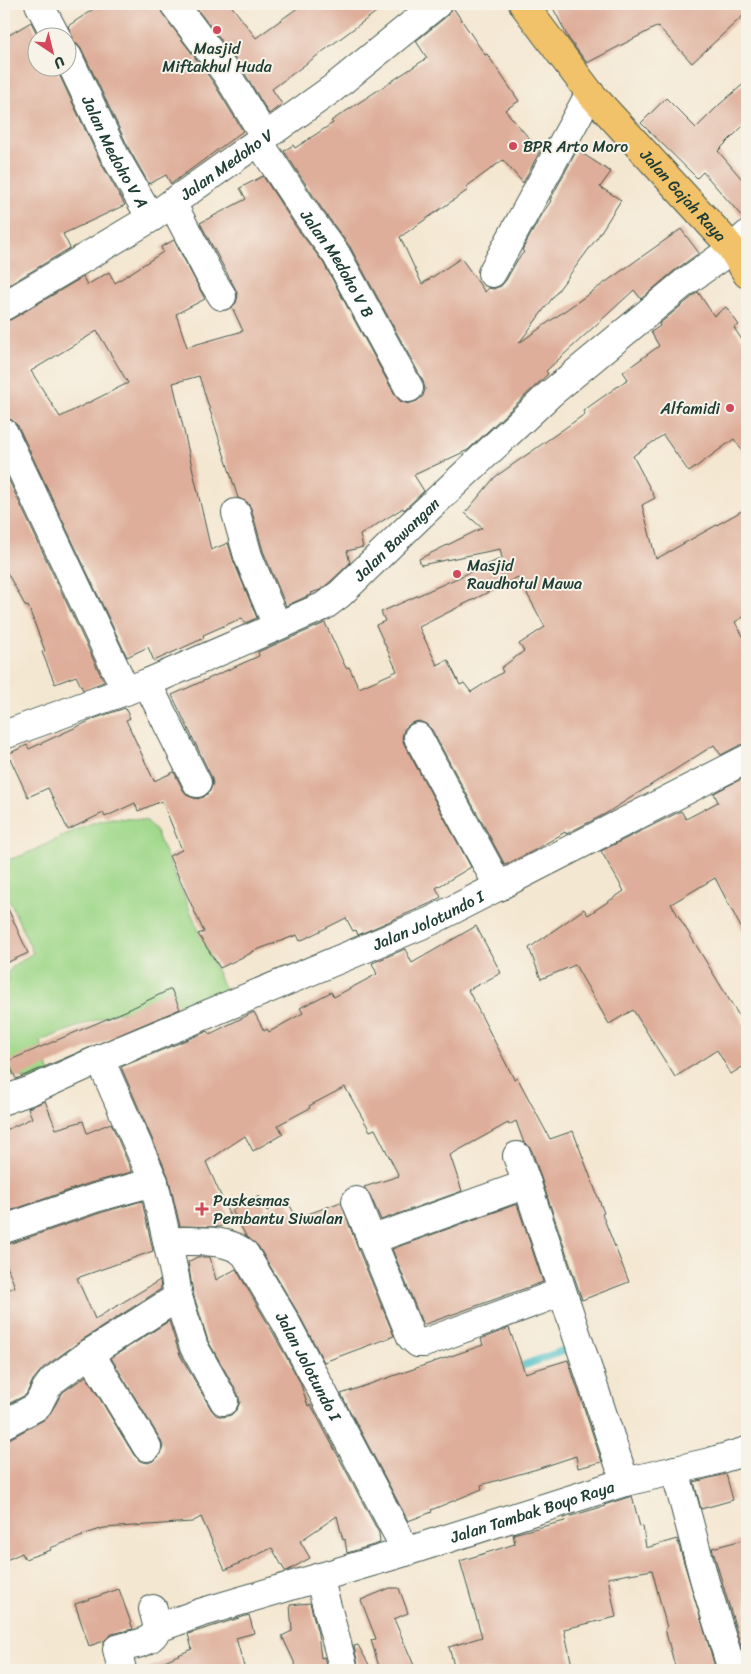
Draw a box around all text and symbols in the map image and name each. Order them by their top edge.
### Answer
marker: Masjid Miftakhul Huda [211,24,223,36]
north arrow [28,28,78,78]
place label: Masjid Miftakhul Huda [162,34,273,81]
text: U [48,49,70,76]
street label: Jalan Medoho V A [73,90,156,214]
street label: Jalan Medoho V [173,121,280,209]
place label: BPR Arto Moro [523,132,628,161]
marker: BPR Arto Moro [507,140,519,152]
street label: Jalan Gajah Raya [632,141,734,249]
street label: Jalan Medoho V B [292,203,382,323]
place label: Alfamidi [659,394,721,423]
marker: Alfamidi [724,402,736,414]
street label: Jalan Bawangan [346,490,447,589]
place label: Masjid Raudhotul Mawa [467,551,582,598]
marker: Masjid Raudhotul Mawa [451,568,463,580]
street label: Jalan Jolotundo I [367,881,491,959]
place label: Puskesmas Pembantu Siwalan [213,1186,343,1233]
marker: Puskesmas Pembantu Siwalan [195,1202,209,1216]
street label: Jalan Jolotundo I [267,1305,350,1428]
street label: Jalan Tambak Boyo Raya [446,1472,619,1552]

